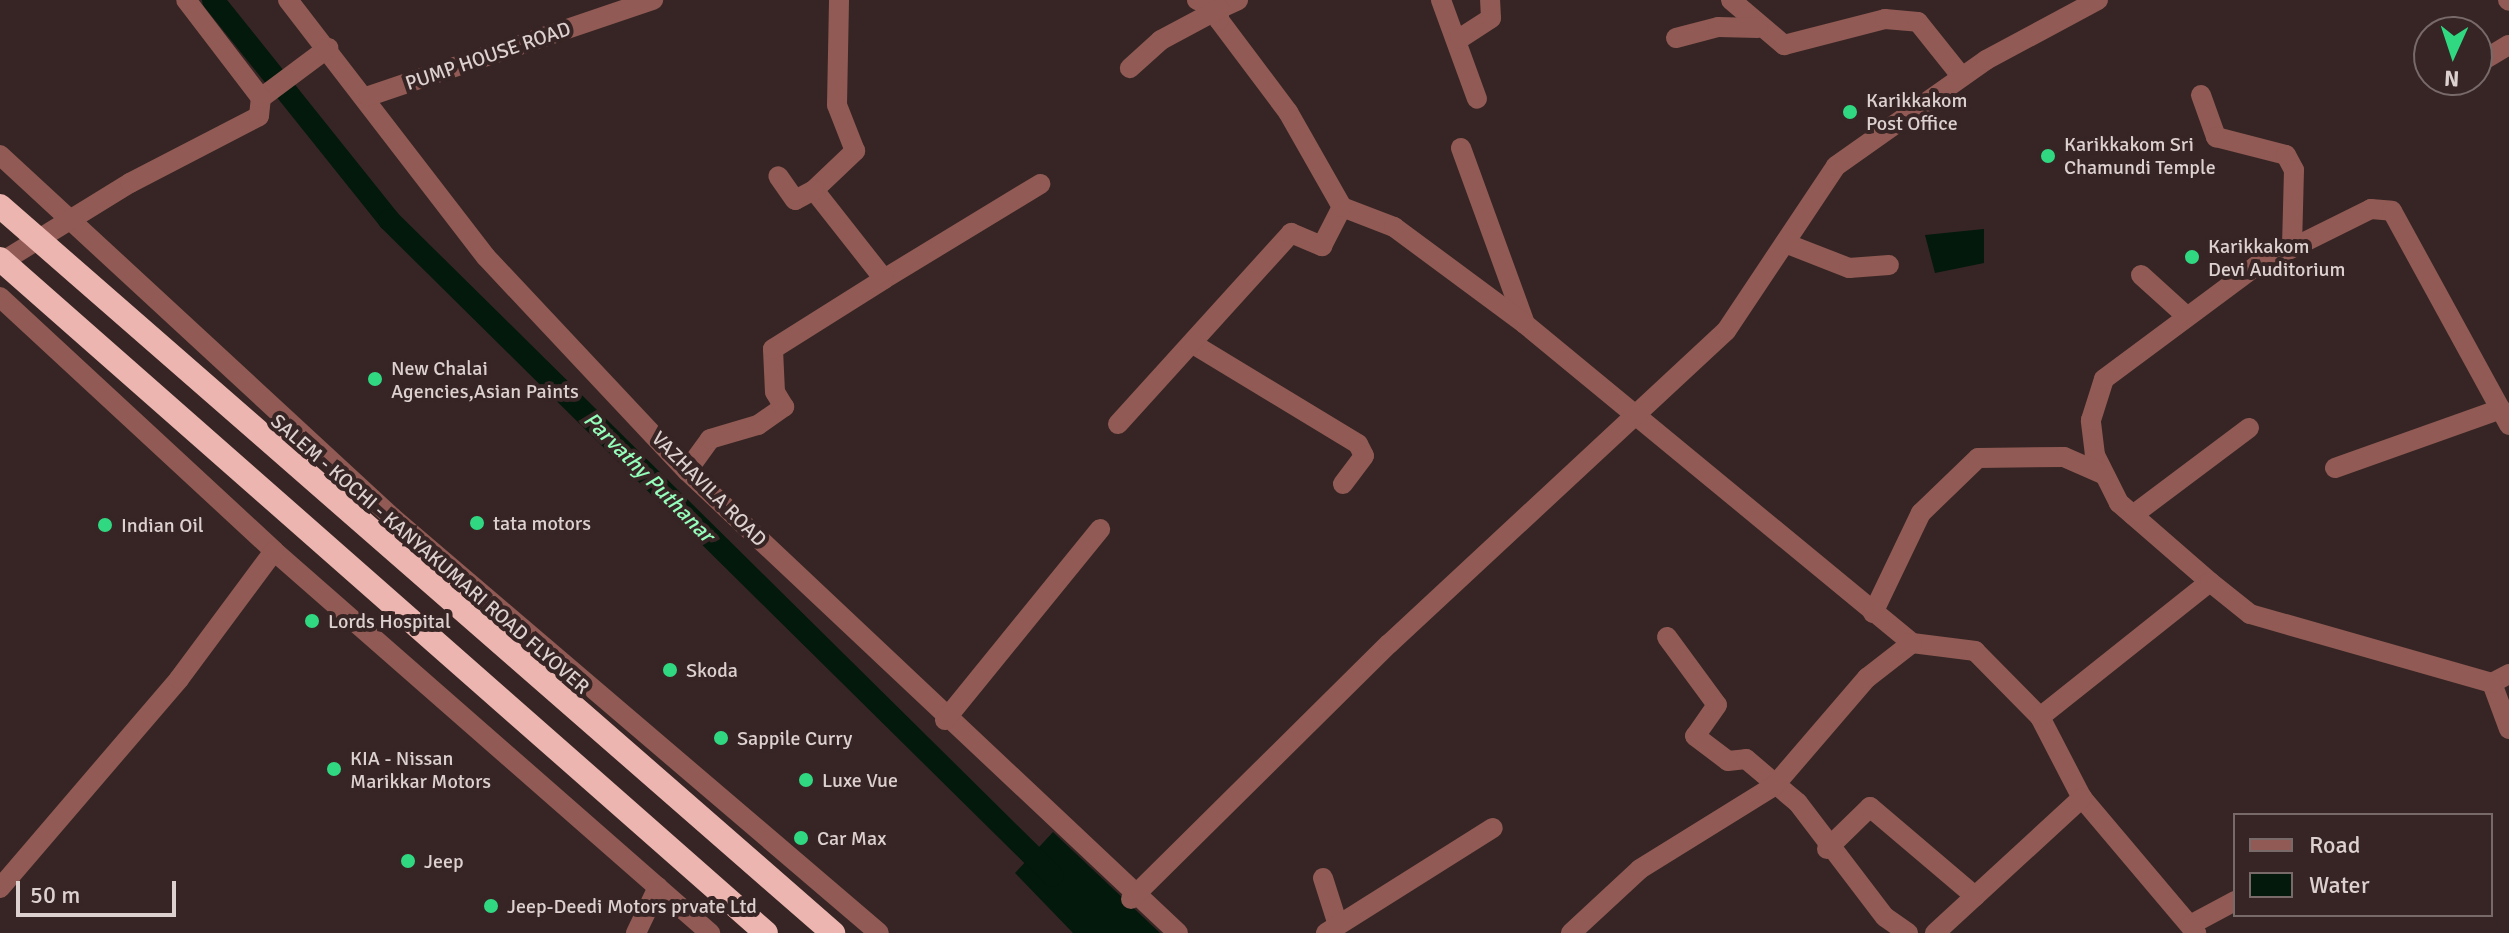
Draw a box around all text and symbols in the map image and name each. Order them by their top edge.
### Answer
street label: PUMP HOUSE ROAD [402,16,574,96]
north arrow [2413,16,2493,96]
text: N [2443,65,2460,92]
place label: Karikkakom Post Office [1866,88,1967,135]
marker: Karikkakom Post Office [1841,103,1859,121]
place label: Karikkakom Sri Chamundi Temple [2064,132,2216,179]
marker: Karikkakom Sri Chamundi Temple [2039,147,2057,165]
place label: Karikkakom Devi Auditorium [2208,234,2345,281]
marker: Karikkakom Devi Auditorium [2183,248,2201,266]
place label: New Chalai Agencies,Asian Paints [391,356,579,403]
marker: New Chalai Agencies,Asian Paints [366,370,384,388]
water label: Parvathy Puthanar [578,406,720,548]
street label: SALEM - KOCHI - KANYAKUMARI ROAD FLYOVER [266,409,594,699]
street label: VAZHAVILA ROAD [647,427,771,551]
place label: tata motors [493,511,591,535]
place label: Indian Oil [121,513,204,537]
marker: tata motors [468,514,486,532]
marker: Indian Oil [96,516,114,534]
place label: Lords Hospital [328,609,451,633]
marker: Lords Hospital [303,612,321,630]
place label: Skoda [686,658,738,682]
marker: Skoda [661,661,679,679]
place label: Sappile Curry [737,726,852,750]
marker: Sappile Curry [712,729,730,747]
place label: KIA - Nissan Marikkar Motors [350,746,491,793]
marker: KIA - Nissan Marikkar Motors [325,760,343,778]
place label: Luxe Vue [822,768,898,792]
marker: Luxe Vue [797,771,815,789]
legend [2233,813,2493,917]
place label: Car Max [817,826,886,850]
marker: Car Max [792,829,810,847]
text: Road [2309,830,2360,860]
place label: Jeep [424,849,464,873]
marker: Jeep [399,852,417,870]
scale bar [20,865,180,915]
text: Water [2309,870,2369,900]
text: 50 m [30,880,80,910]
place label: Jeep-Deedi Motors prvate Ltd [507,894,757,918]
marker: Jeep-Deedi Motors prvate Ltd [482,897,500,915]

